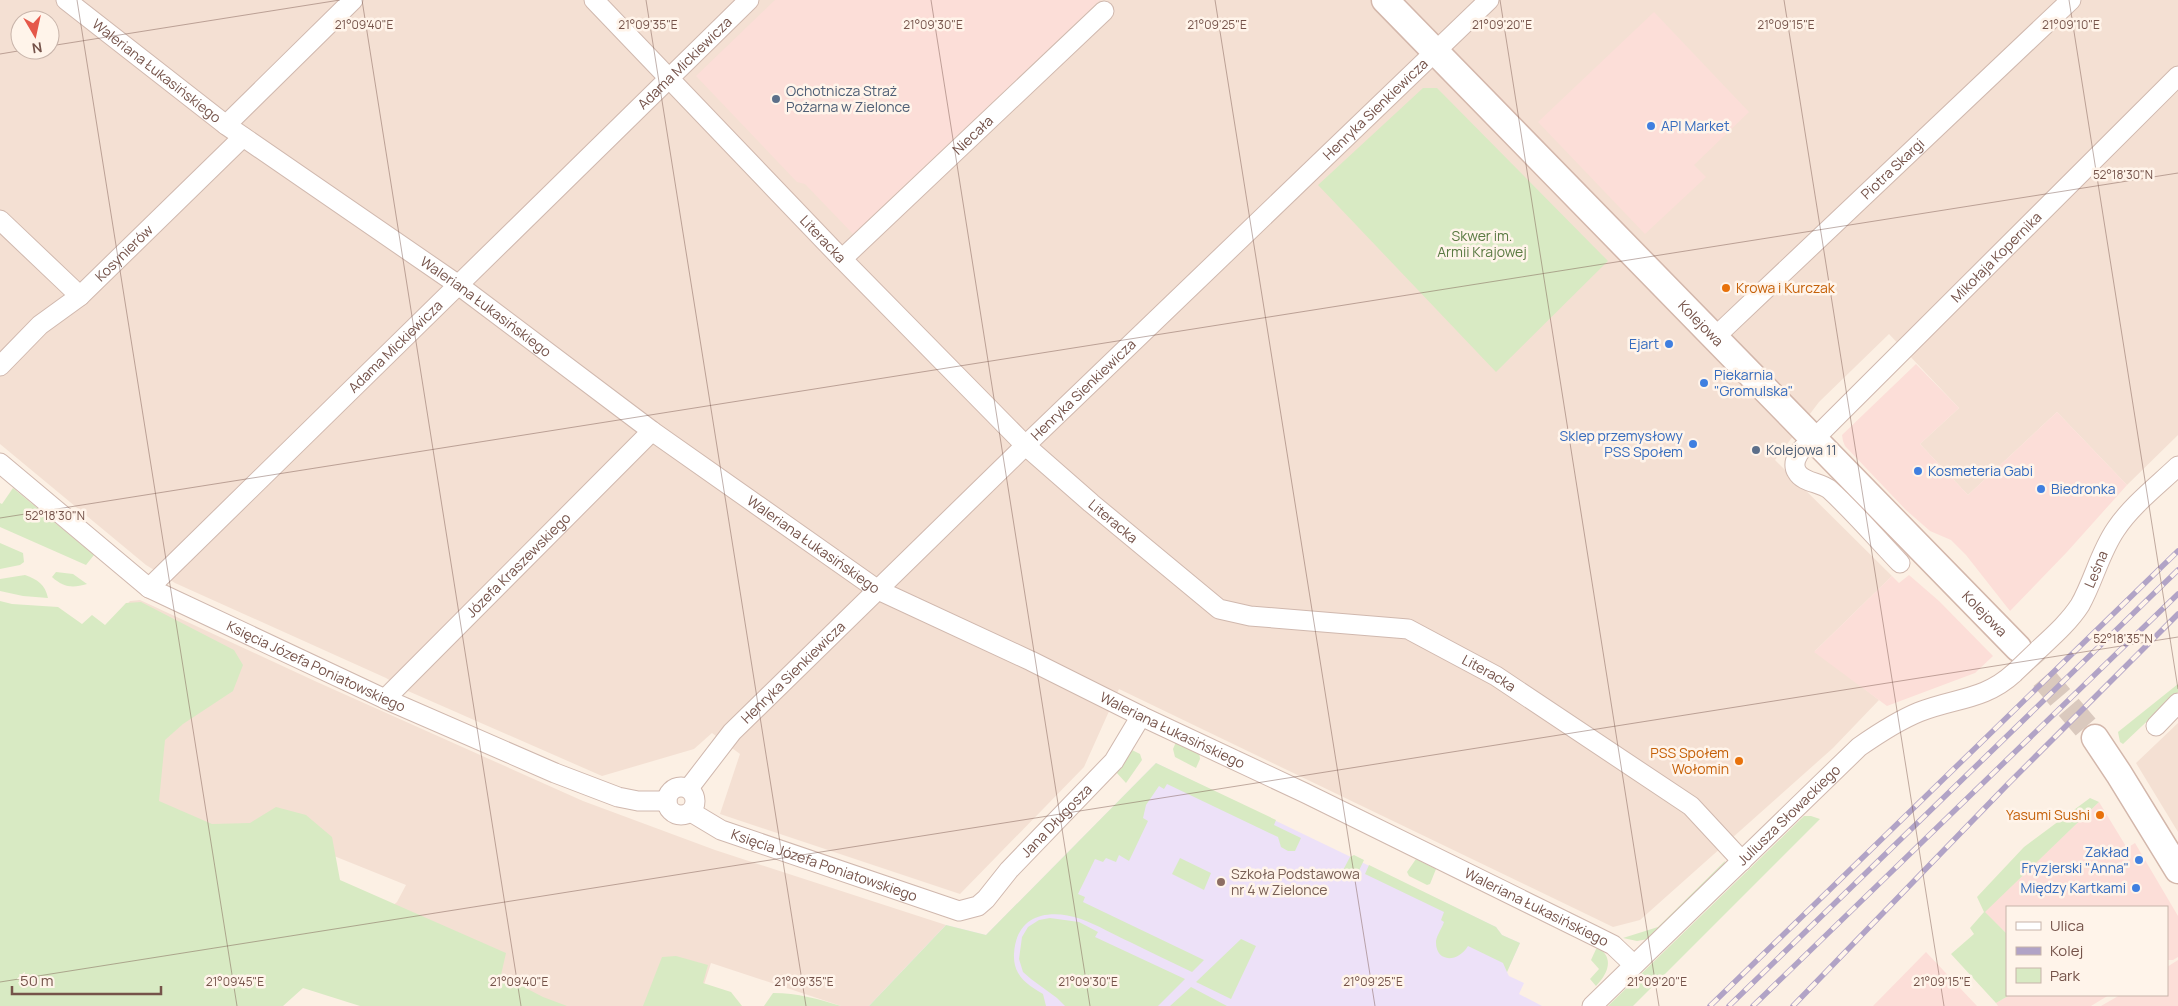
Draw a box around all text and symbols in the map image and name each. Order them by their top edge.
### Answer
north arrow [10,10,60,60]
street label: Adama Mickiewicza [633,12,736,113]
street label: Waleriana Łukasińskiego [89,14,225,127]
text: 21°09'40"E [335,16,394,33]
text: 21°09'35"E [618,16,678,33]
text: 21°09'30"E [903,16,963,33]
text: 21°09'25"E [1187,16,1247,33]
text: 21°09'20"E [1472,16,1532,33]
text: 21°09'15"E [1757,16,1815,33]
text: 21°09'10"E [2042,16,2100,33]
text: N [31,38,44,59]
street label: Henryka Sienkiewicza [1318,54,1432,164]
place label: Ochotnicza Straż Pożarna w Zielonce [786,81,910,116]
marker: Ochotnicza Straż Pożarna w Zielonce [770,93,782,105]
street label: Niecała [948,111,997,159]
place label: API Market [1661,116,1730,135]
marker: API Market [1645,120,1657,132]
street label: Piotra Skargi [1856,134,1928,203]
text: 52°18'30"N [2093,166,2153,183]
street label: Mikołaja Kopernika [1946,207,2045,306]
street label: Literacka [796,211,851,267]
street label: Kosynierów [90,220,157,285]
park label: Skwer im. Armii Krajowej [1437,226,1527,261]
street label: Waleriana Łukasińskiego [417,252,555,361]
place label: Krowa i Kurczak [1736,278,1836,297]
marker: Krowa i Kurczak [1720,282,1732,294]
street label: Adama Mickiewicza [344,296,446,397]
street label: Kolejowa [1674,296,1728,350]
place label: Ejart [1629,334,1659,353]
street label: Henryka Sienkiewicza [1026,335,1140,444]
marker: Ejart [1663,338,1675,350]
place label: Piekarnia "Gromulska" [1714,365,1793,400]
marker: Piekarnia "Gromulska" [1698,377,1710,389]
place label: Sklep przemysłowy PSS Społem [1560,426,1684,461]
marker: Sklep przemysłowy PSS Społem [1687,438,1699,450]
place label: Kolejowa 11 [1766,440,1837,459]
marker: Kolejowa 11 [1750,444,1762,456]
place label: Kosmeteria Gabi [1928,461,2033,480]
marker: Kosmeteria Gabi [1912,465,1924,477]
place label: Biedronka [2051,479,2116,498]
marker: Biedronka [2035,483,2047,495]
street label: Waleriana Łukasińskiego [743,491,884,597]
street label: Literacka [1085,495,1142,547]
text: 52°18'30"N [25,507,85,524]
street label: Józefa Kraszewskiego [462,508,574,621]
street label: Leśna [2080,547,2112,591]
street label: Kolejowa [1958,586,2012,640]
street label: Księcia Józefa Poniatowskiego [224,616,409,716]
street label: Henryka Sienkiewicza [736,617,849,727]
text: 52°18'35"N [2093,630,2153,647]
street label: Literacka [1459,650,1520,696]
street label: Waleriana Łukasińskiego [1097,687,1248,772]
place label: PSS Społem Wołomin [1650,743,1729,778]
marker: PSS Społem Wołomin [1733,755,1745,767]
street label: Juliusza Słowackiego [1732,760,1844,869]
street label: Jana Długosza [1016,780,1096,861]
place label: Yasumi Sushi [2006,805,2090,824]
marker: Yasumi Sushi [2094,809,2106,821]
street label: Księcia Józefa Poniatowskiego [729,824,920,905]
place label: Zakład Fryzjerski "Anna" [2021,842,2129,877]
marker: Zakład Fryzjerski "Anna" [2133,854,2145,866]
street label: Waleriana Łukasińskiego [1462,863,1612,950]
place label: Szkoła Podstawowa nr 4 w Zielonce [1231,864,1360,899]
marker: Szkoła Podstawowa nr 4 w Zielonce [1215,876,1227,888]
place label: Między Kartkami [2021,878,2126,897]
marker: Między Kartkami [2130,882,2142,894]
legend [2006,906,2168,996]
text: Ulica [2050,915,2084,936]
text: Kolej [2050,940,2083,961]
scale bar [12,964,161,996]
text: Park [2050,965,2080,986]
text: 50 m [20,970,54,991]
text: 21°09'45"E [206,973,264,990]
text: 21°09'40"E [490,973,549,990]
text: 21°09'35"E [774,973,834,990]
text: 21°09'30"E [1058,973,1118,990]
text: 21°09'25"E [1343,973,1403,990]
text: 21°09'20"E [1627,973,1687,990]
text: 21°09'15"E [1913,973,1971,990]

